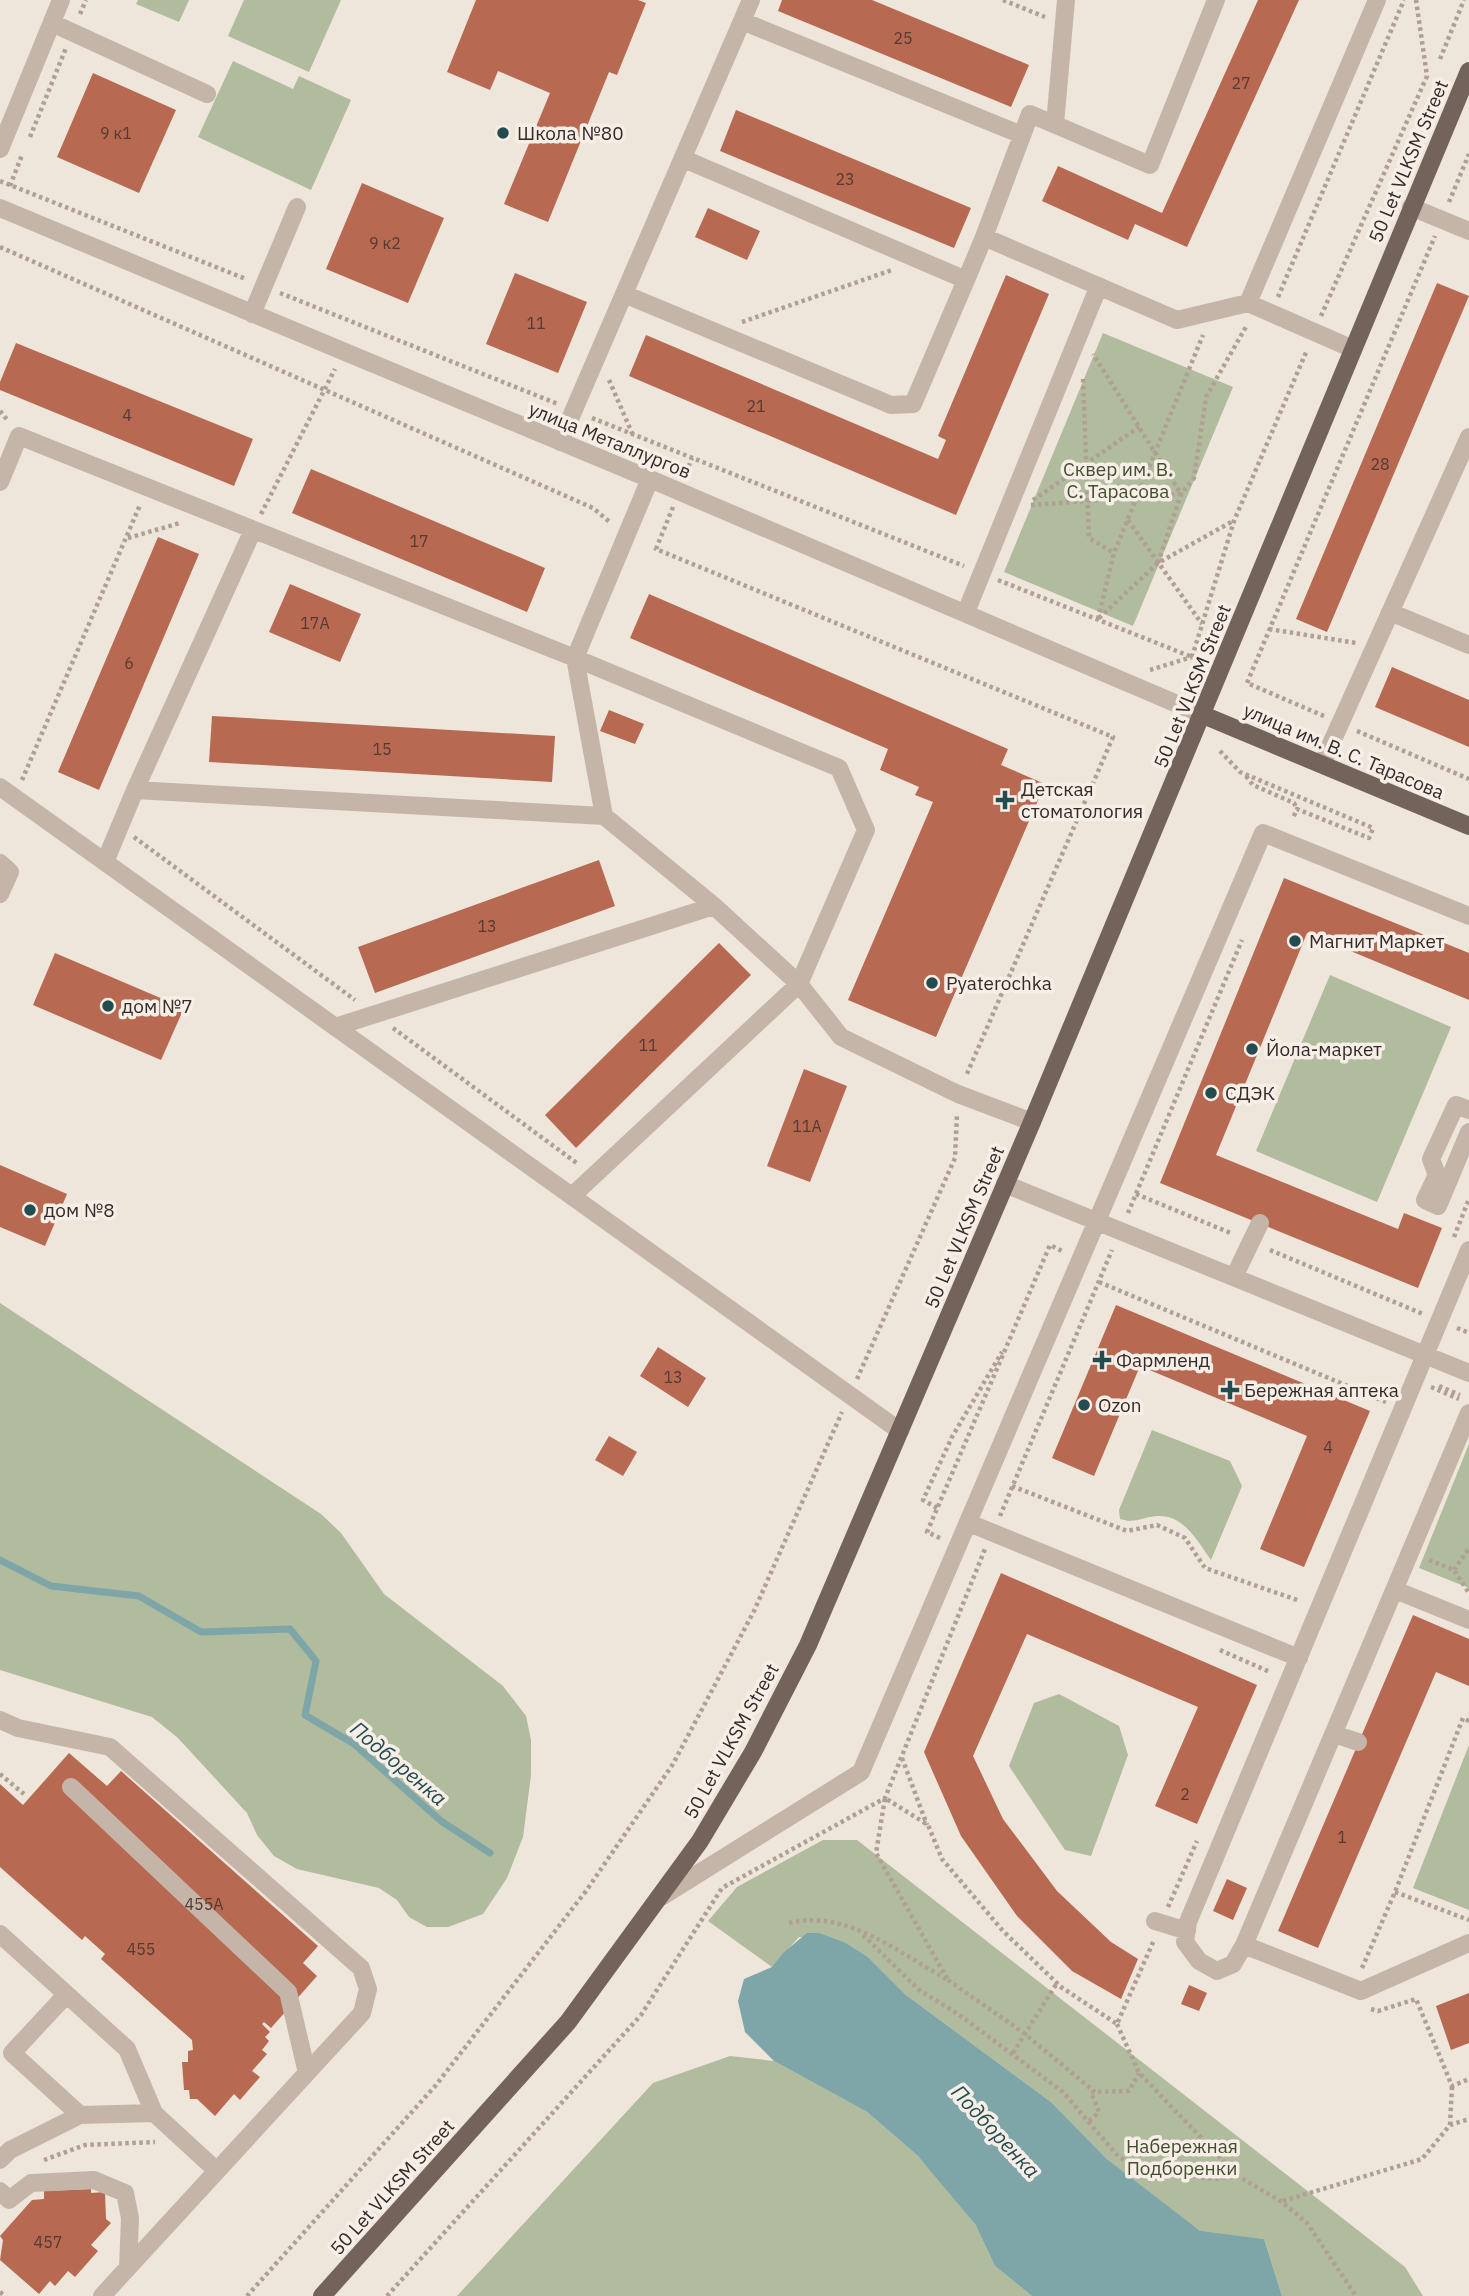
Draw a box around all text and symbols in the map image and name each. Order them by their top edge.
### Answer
house number: 25 [893,28,913,48]
house number: 27 [1231,73,1251,93]
street label: 50 Let VLKSM Street [1363,76,1453,246]
place label: Школа №80 [517,121,624,145]
house number: 9 к1 [100,123,132,143]
marker: Школа №80 [495,125,511,141]
house number: 23 [835,169,855,189]
house number: 9 к2 [369,233,401,253]
house number: 11 [526,313,546,333]
street label: улица Металлургов [525,396,695,484]
house number: 21 [746,396,766,416]
house number: 4 [122,405,132,425]
house number: 28 [1370,454,1390,474]
park label: Сквер им. В. С. Тарасова [1063,457,1173,503]
house number: 17 [409,531,429,551]
street label: 50 Let VLKSM Street [1148,601,1236,771]
house number: 17А [300,613,330,633]
house number: 6 [124,653,134,673]
street label: улица им. В. С. Тарасова [1240,698,1448,804]
house number: 15 [372,739,392,759]
place label: Детская стоматология [1021,777,1143,823]
marker: Детская стоматология [995,790,1015,810]
house number: 13 [477,916,497,936]
place label: Магнит Маркет [1309,929,1445,953]
marker: Магнит Маркет [1287,933,1303,949]
place label: Pyaterochka [946,971,1052,995]
marker: Pyaterochka [924,975,940,991]
place label: дом №7 [122,994,193,1018]
marker: дом №7 [100,998,116,1014]
house number: 11 [638,1035,658,1055]
place label: Йола-маркет [1266,1037,1382,1061]
marker: Йола-маркет [1244,1041,1260,1057]
place label: СДЭК [1225,1081,1275,1105]
marker: СДЭК [1203,1085,1219,1101]
house number: 11А [792,1116,822,1136]
street label: 50 Let VLKSM Street [919,1142,1009,1312]
place label: дом №8 [44,1198,115,1222]
marker: дом №8 [22,1202,38,1218]
place label: Фармленд [1116,1348,1210,1372]
marker: Фармленд [1094,1352,1110,1368]
house number: 13 [663,1367,683,1387]
place label: Бережная аптека [1244,1378,1399,1402]
marker: Бережная аптека [1222,1382,1238,1398]
place label: Ozon [1098,1393,1142,1417]
marker: Ozon [1076,1397,1092,1413]
house number: 4 [1323,1437,1333,1457]
street label: 50 Let VLKSM Street [678,1659,784,1823]
water label: Подборенка [345,1714,453,1812]
house number: 2 [1180,1784,1190,1804]
house number: 1 [1337,1827,1347,1847]
house number: 455А [184,1894,224,1914]
house number: 455 [127,1939,155,1959]
water label: Подборенка [946,2078,1046,2184]
street label: 50 Let VLKSM Street [325,2114,459,2260]
park label: Набережная Подборенки [1126,2134,1238,2180]
house number: 457 [34,2232,62,2252]

